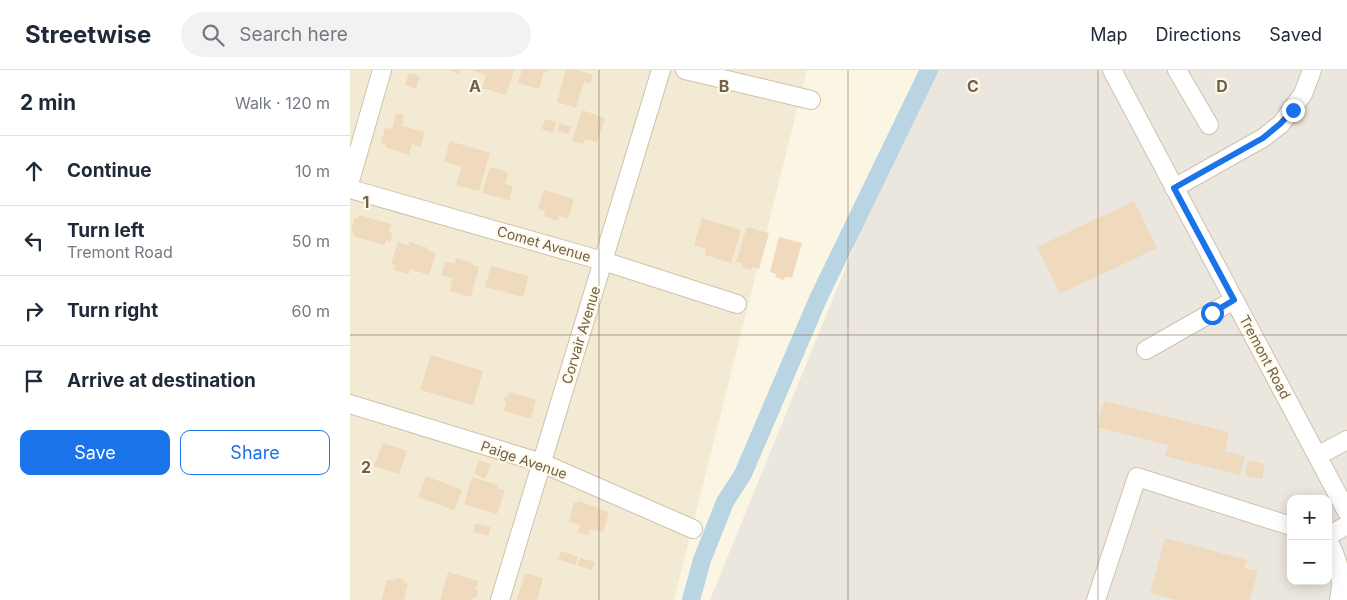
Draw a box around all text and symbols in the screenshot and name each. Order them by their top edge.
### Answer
search box [181,12,531,57]
text: Streetwise [25,20,151,49]
icon: search [199,21,227,49]
text: Search here [239,23,348,46]
text: Map [1090,24,1128,45]
text: Directions [1156,24,1241,45]
text: Saved [1269,24,1322,45]
text: A [469,76,481,96]
text: B [719,76,729,96]
text: C [967,76,979,96]
text: D [1216,76,1228,96]
text: 2 min [20,90,76,115]
text: Walk · 120 m [235,93,330,113]
route end [1282,99,1305,122]
icon: ahead [20,157,48,185]
text: Continue [67,159,152,182]
text: 10 m [295,161,330,181]
text: 1 [363,192,369,212]
text: Turn left [67,219,145,242]
street label: Comet Avenue [495,222,593,265]
icon: left [20,227,48,255]
text: 50 m [292,231,330,251]
text: Tremont Road [67,242,173,262]
street label: Corvair Avenue [558,284,603,386]
icon: right [20,297,48,325]
text: Turn right [67,299,158,322]
text: 60 m [291,301,330,321]
route start [1201,302,1224,325]
street label: Tremont Road [1236,312,1295,402]
icon: arrive [20,367,48,395]
text: Arrive at destination [67,369,256,392]
button: Save [20,430,170,475]
button: Share [180,430,330,475]
street label: Paige Avenue [479,437,570,482]
text: 2 [361,457,371,477]
map controls [1287,495,1332,585]
button: + [1287,495,1332,540]
button: − [1287,540,1332,585]

